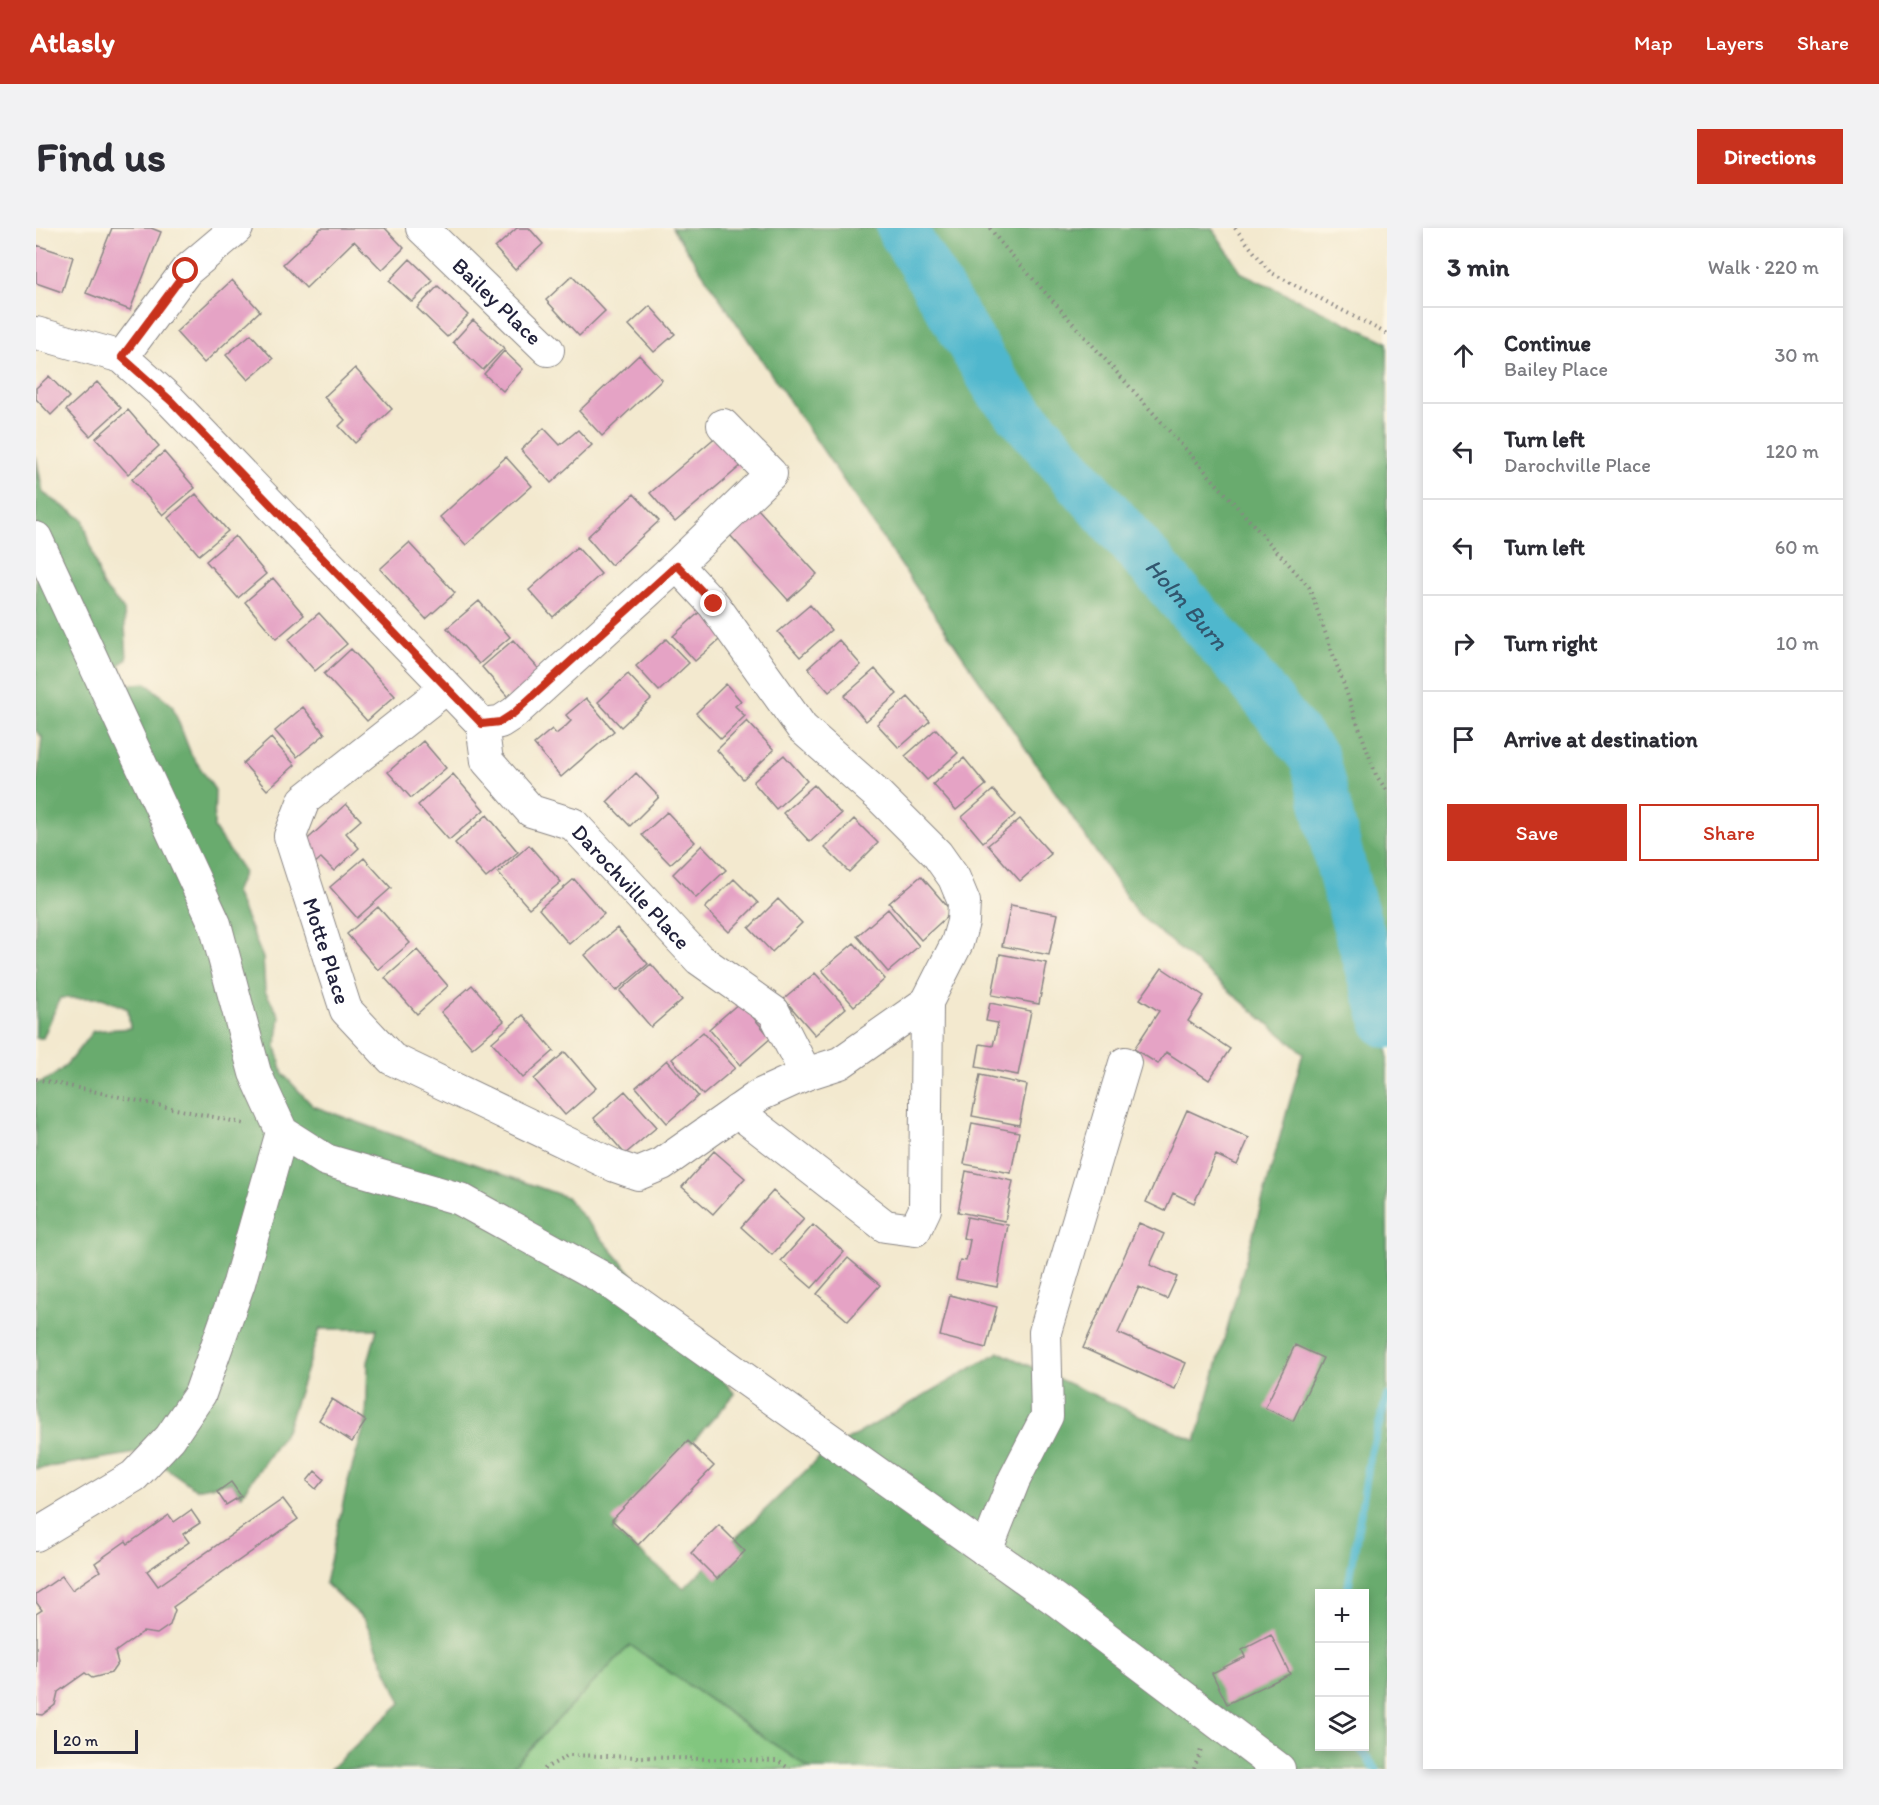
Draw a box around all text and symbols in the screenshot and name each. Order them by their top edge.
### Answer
text: Atlasly [30,25,115,59]
text: Map [1634,30,1673,55]
text: Layers [1706,30,1764,55]
text: Share [1797,30,1849,55]
button: Directions [1697,129,1843,184]
text: Find us [36,131,166,182]
text: 3 min [1447,251,1509,283]
street label: Bailey Place [447,252,548,351]
text: Walk · 220 m [1708,255,1819,279]
route start [172,257,198,283]
text: Continue [1504,330,1591,357]
icon: ahead [1447,339,1480,372]
text: 30 m [1774,343,1819,367]
text: Bailey Place [1504,357,1608,381]
text: Turn left [1504,426,1585,453]
icon: left [1447,435,1480,468]
text: 120 m [1766,439,1819,463]
text: Darochville Place [1504,453,1651,477]
icon: left [1447,531,1480,564]
text: Turn left [1504,534,1585,561]
text: 60 m [1775,535,1819,559]
water label: Holm Burn [1139,552,1235,656]
route end [700,590,726,616]
icon: right [1447,627,1480,660]
text: Turn right [1504,630,1598,657]
text: 10 m [1776,631,1819,655]
icon: arrive [1447,723,1480,756]
text: Arrive at destination [1504,726,1698,753]
button: Save [1447,804,1627,861]
button: Share [1639,804,1819,861]
street label: Darochville Place [566,819,696,955]
street label: Motte Place [297,894,356,1008]
map controls [1315,1589,1369,1751]
button: + [1315,1589,1369,1643]
button: − [1315,1643,1369,1697]
button: layers [1315,1697,1369,1751]
scale bar [54,1727,138,1754]
text: 20 m [63,1731,98,1750]

